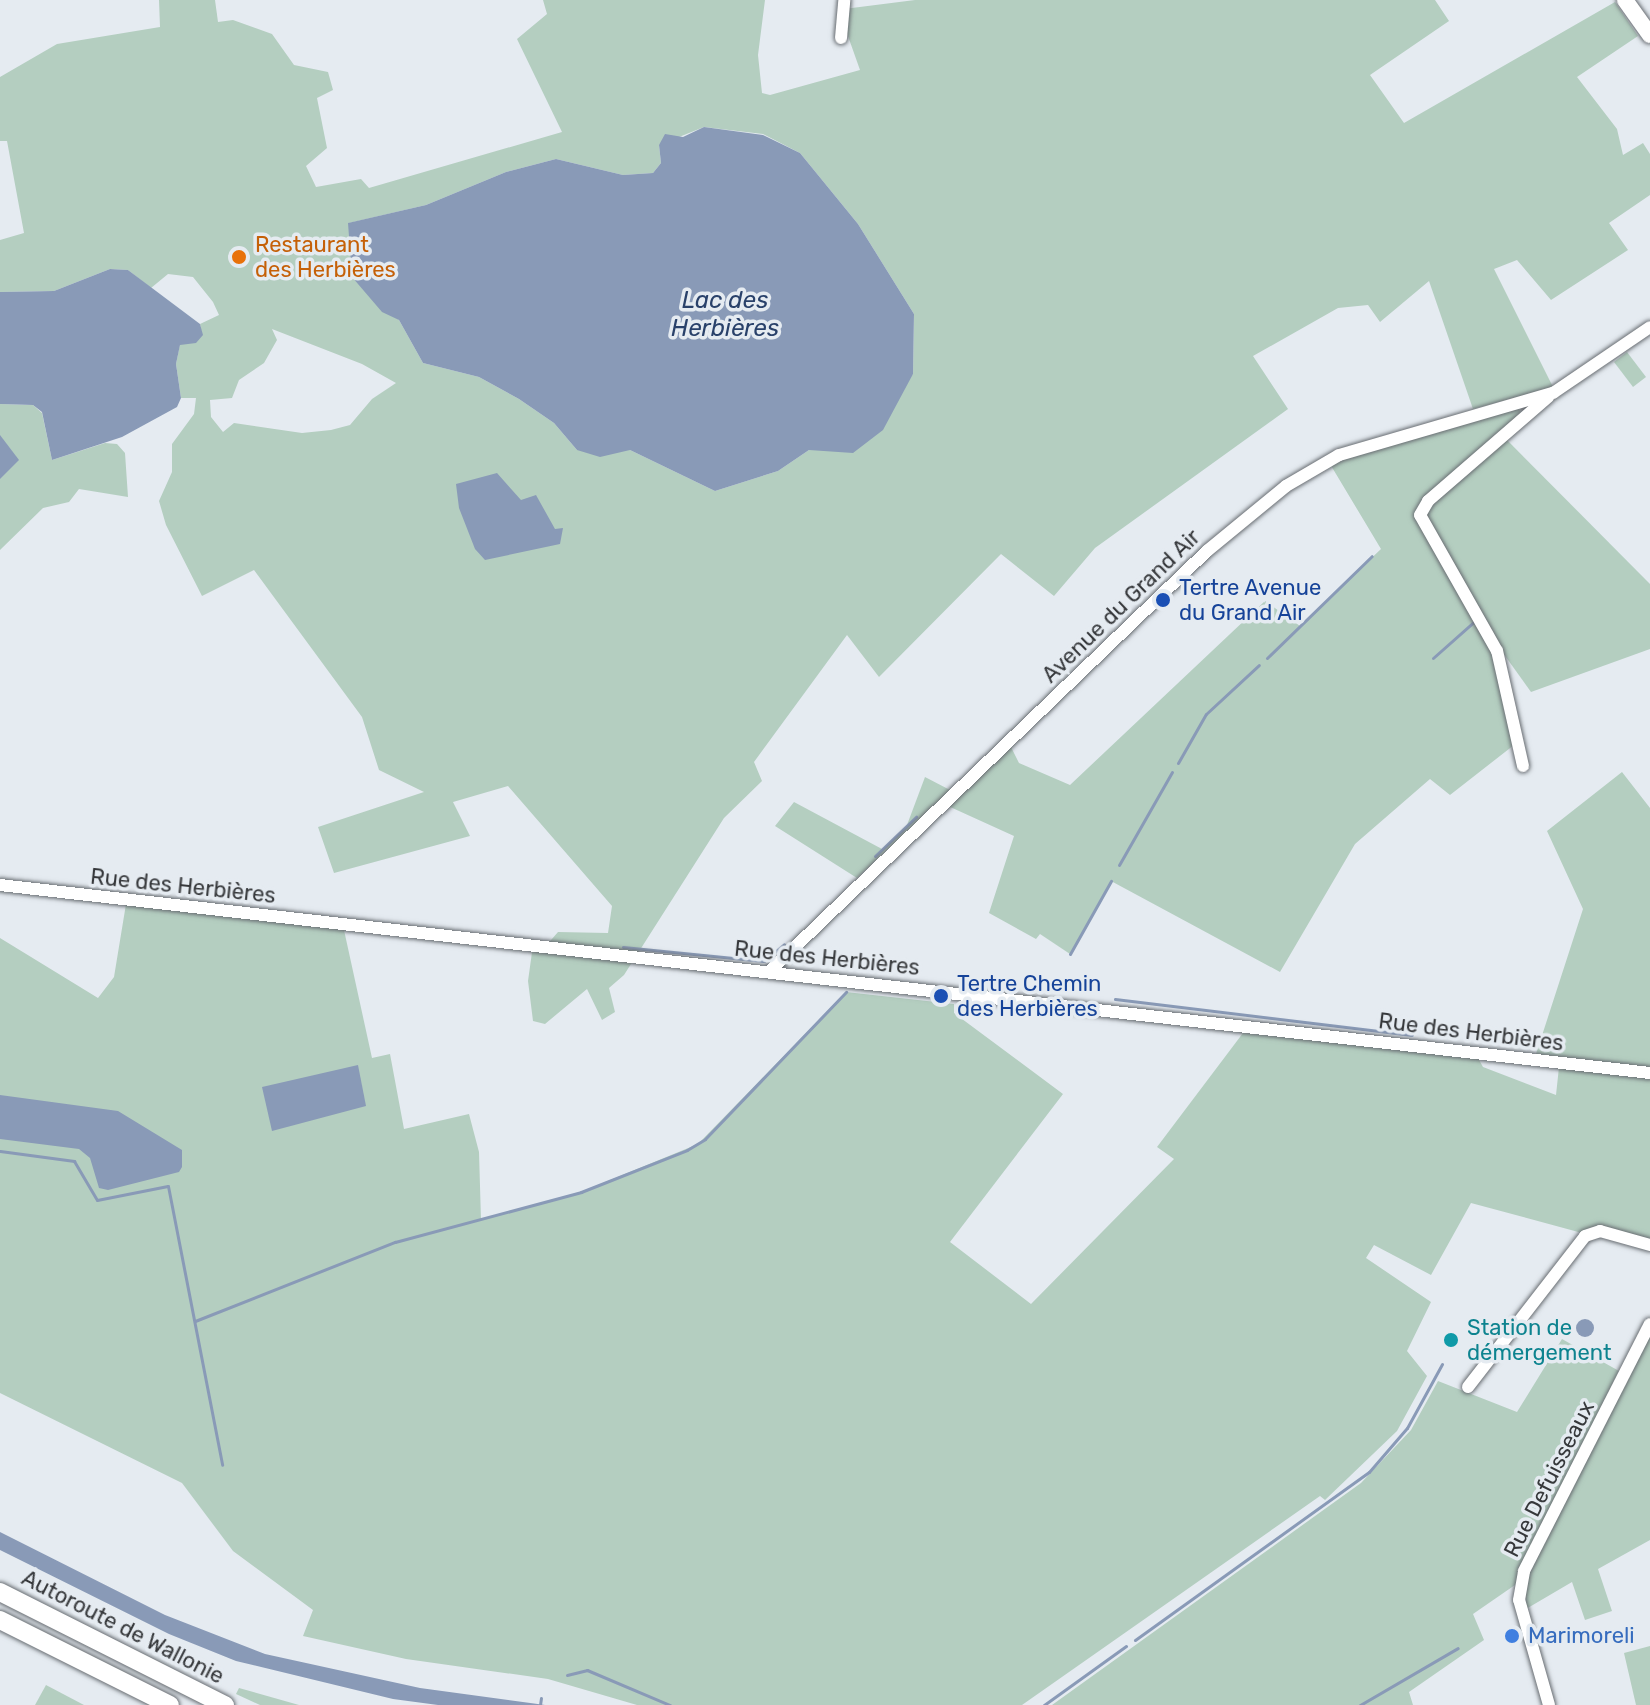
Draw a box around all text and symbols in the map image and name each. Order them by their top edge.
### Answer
place label: Restaurant des Herbières [255,231,396,282]
marker: Restaurant des Herbières [230,248,248,266]
water label: Lac des Herbières [671,287,779,343]
street label: Avenue du Grand Air [1036,524,1206,688]
place label: Tertre Avenue du Grand Air [1179,574,1322,626]
marker: Tertre Avenue du Grand Air [1154,591,1172,609]
street label: Rue des Herbières [89,863,277,909]
street label: Rue des Herbières [733,935,921,981]
place label: Tertre Chemin des Herbières [957,970,1101,1022]
marker: Tertre Chemin des Herbières [932,987,950,1005]
street label: Rue des Herbières [1377,1008,1565,1056]
place label: Station de démergement [1467,1314,1612,1366]
marker: Station de démergement [1442,1331,1460,1349]
street label: Rue Defuisseaux [1498,1396,1600,1562]
street label: Autoroute de Wallonie [17,1564,229,1690]
place label: Marimoreli [1528,1623,1635,1649]
marker: Marimoreli [1503,1627,1521,1645]

